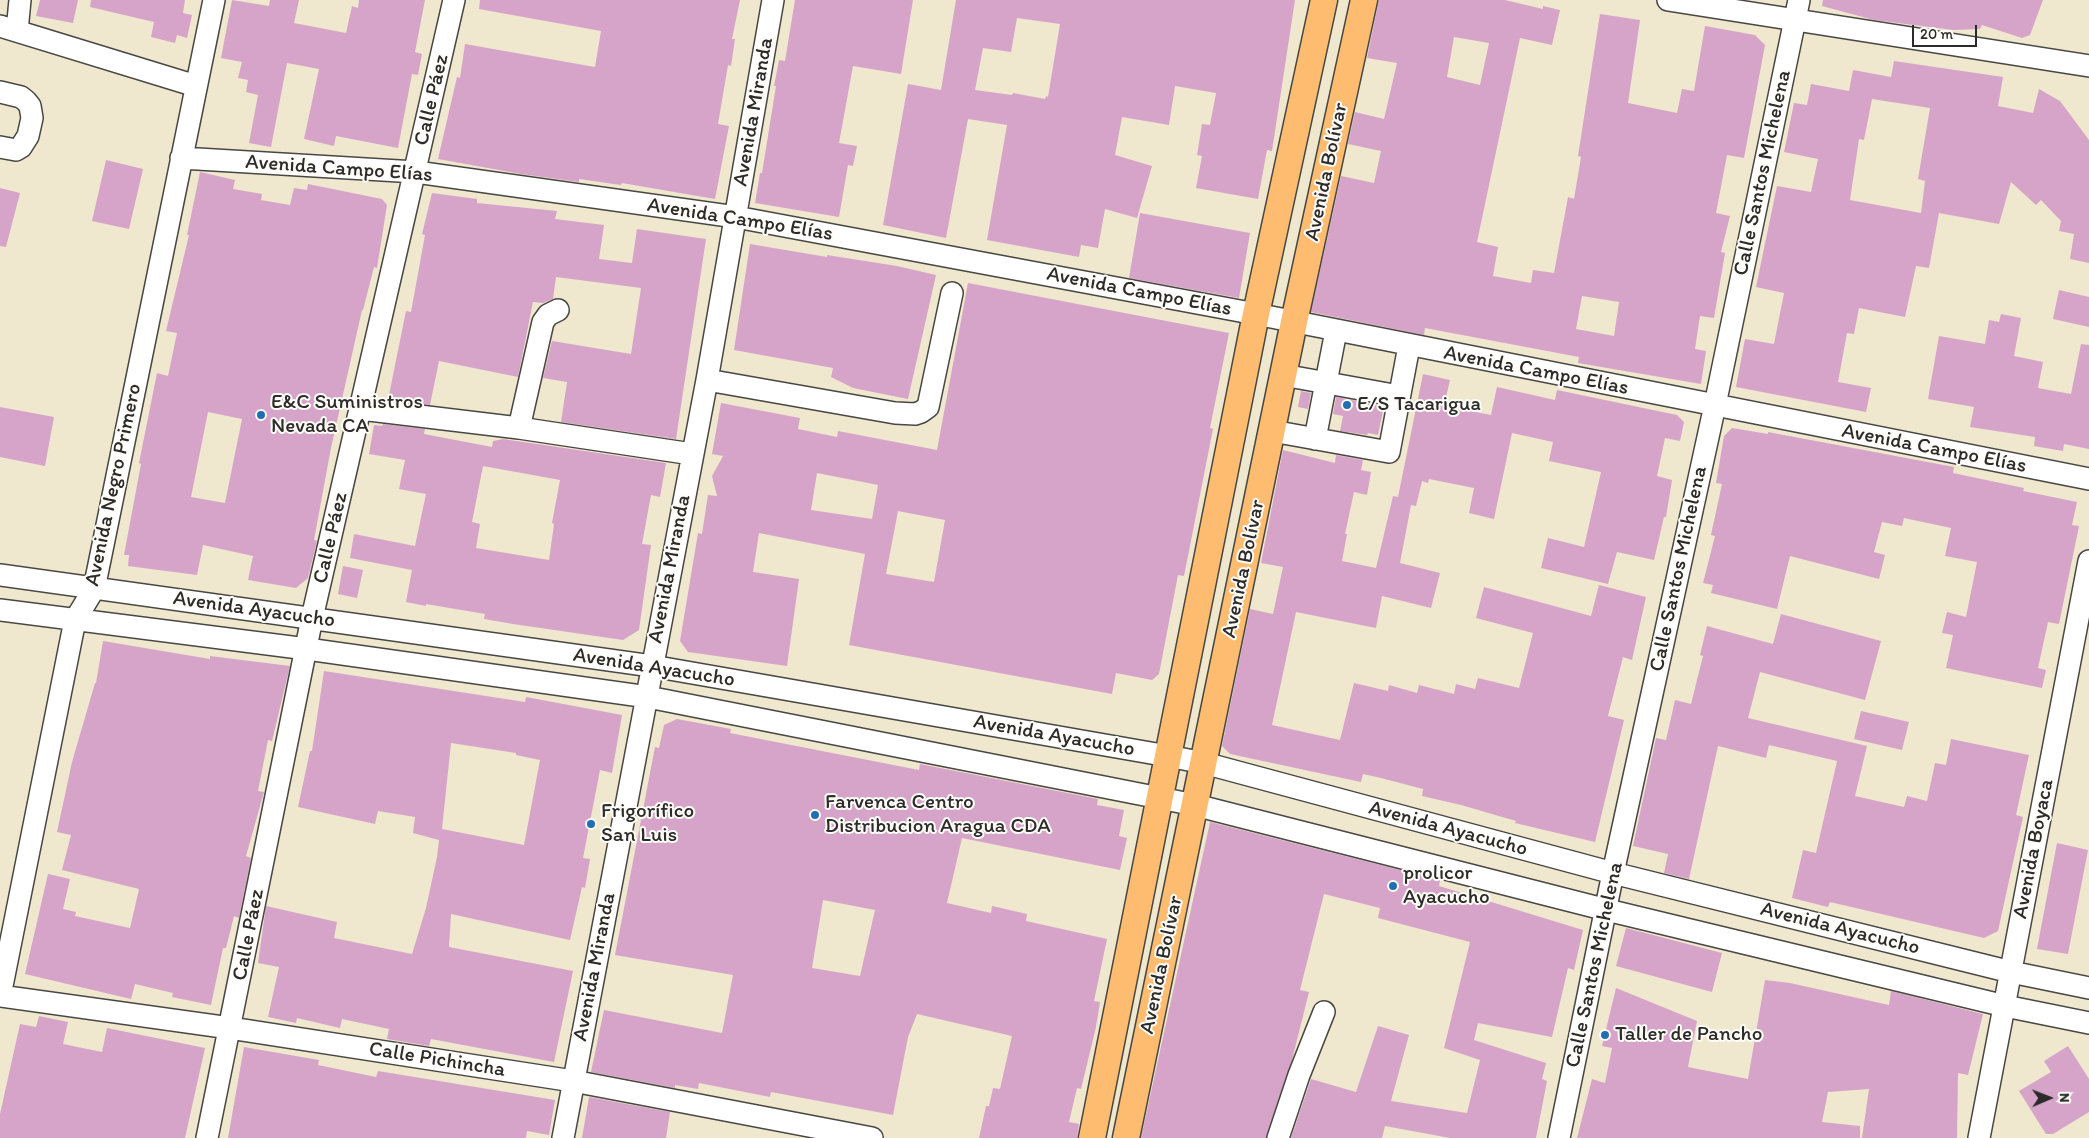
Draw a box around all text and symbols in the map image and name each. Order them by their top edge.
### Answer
scale bar [1914,15,1979,47]
text: 20 m [1920,25,1953,43]
street label: Avenida Miranda [729,36,779,188]
street label: Calle Páez [409,52,455,148]
street label: Calle Santos Michelena [1729,68,1797,278]
street label: Avenida Bolívar [1300,101,1354,243]
street label: Avenida Campo Elías [245,150,433,188]
street label: Avenida Campo Elías [645,193,835,247]
street label: Avenida Campo Elías [1045,262,1233,322]
street label: Avenida Campo Elías [1442,341,1630,401]
street label: Avenida Negro Primero [80,381,148,589]
place label: E&C Suministros Nevada CA [271,390,423,440]
place label: E/S Tacarigua [1357,392,1481,418]
marker: E/S Tacarigua [1341,399,1353,411]
marker: E&C Suministros Nevada CA [255,409,267,421]
street label: Avenida Campo Elías [1840,419,2028,479]
street label: Calle Santos Michelena [1645,464,1713,674]
street label: Calle Páez [308,490,354,586]
street label: Avenida Miranda [643,493,697,645]
street label: Avenida Bolívar [1217,498,1271,640]
street label: Avenida Ayacucho [171,586,337,634]
street label: Avenida Ayacucho [571,643,737,693]
street label: Avenida Ayacucho [971,709,1137,763]
street label: Avenida Boyaca [2008,777,2060,921]
place label: Farvenca Centro Distribucion Aragua CDA [825,790,1051,840]
street label: Avenida Ayacucho [1366,796,1530,862]
place label: Frigorífico San Luis [601,799,694,849]
marker: Farvenca Centro Distribucion Aragua CDA [809,809,821,821]
marker: Frigorífico San Luis [585,818,597,830]
street label: Calle Santos Michelena [1561,860,1629,1070]
place label: prolicor Ayacucho [1403,861,1490,911]
marker: prolicor Ayacucho [1387,880,1399,892]
street label: Calle Páez [228,887,270,983]
street label: Avenida Miranda [568,891,622,1043]
street label: Avenida Bolívar [1135,894,1189,1036]
street label: Avenida Ayacucho [1758,897,1922,961]
place label: Taller de Pancho [1615,1022,1762,1048]
marker: Taller de Pancho [1599,1029,1611,1041]
street label: Calle Pichincha [367,1037,507,1083]
north arrow [2024,1073,2074,1123]
text: N [2056,1093,2073,1103]

